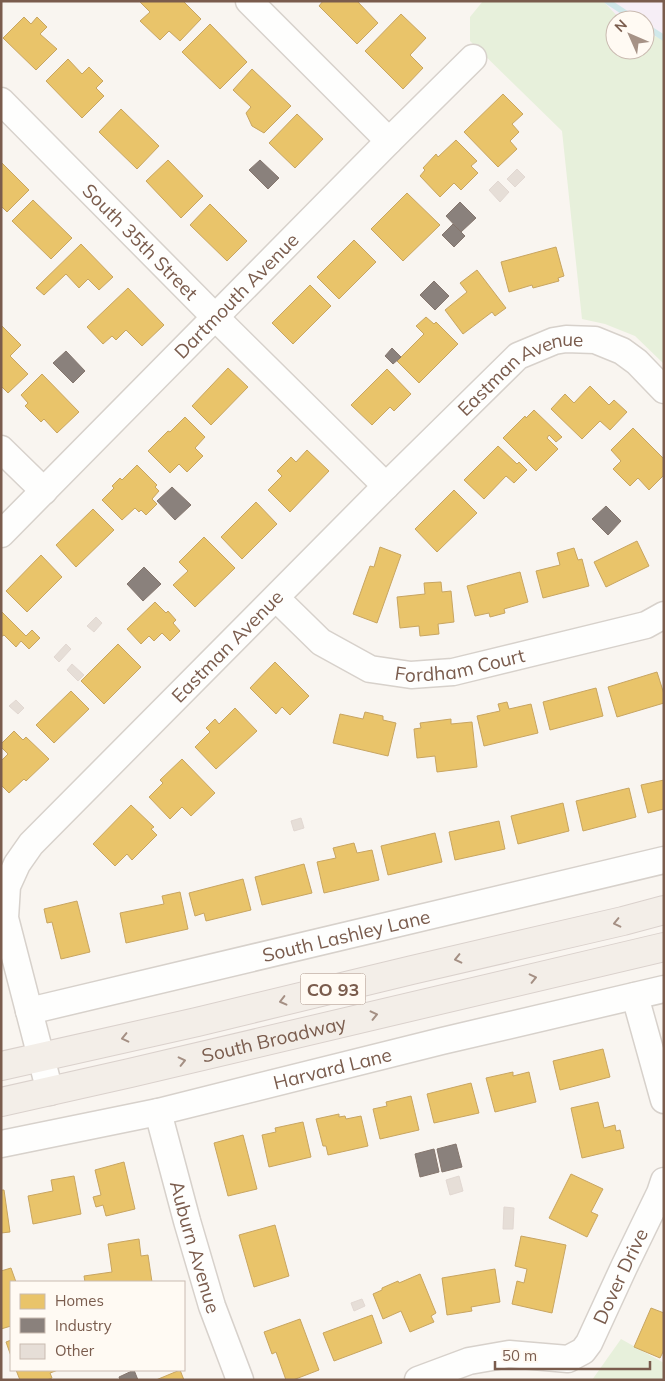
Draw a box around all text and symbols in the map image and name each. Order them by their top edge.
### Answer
north arrow [605,10,655,60]
text: N [611,16,631,36]
street label: South 35th Street [77,178,204,305]
street label: Dartmouth Avenue [169,228,304,364]
street label: Eastman Avenue [452,327,584,421]
street label: Eastman Avenue [166,585,288,707]
street label: Fordham Court [393,643,528,688]
street label: South Lashley Lane [260,904,433,967]
one-way arrow [612,917,621,928]
one-way arrow [454,953,463,964]
one-way arrow [528,973,537,984]
road number: CO 93 [300,974,366,1004]
one-way arrow [279,995,288,1006]
street label: South Broadway [199,1010,348,1068]
one-way arrow [370,1010,379,1021]
one-way arrow [120,1032,129,1043]
street label: Harvard Lane [271,1042,394,1095]
one-way arrow [178,1056,187,1067]
street label: Auburn Avenue [165,1178,226,1317]
street label: Dover Drive [587,1224,653,1328]
legend [10,1281,185,1371]
text: Homes [55,1291,104,1310]
text: Industry [55,1316,112,1335]
scale bar [495,1338,650,1370]
text: Other [55,1341,95,1360]
text: 50 m [502,1346,537,1365]

